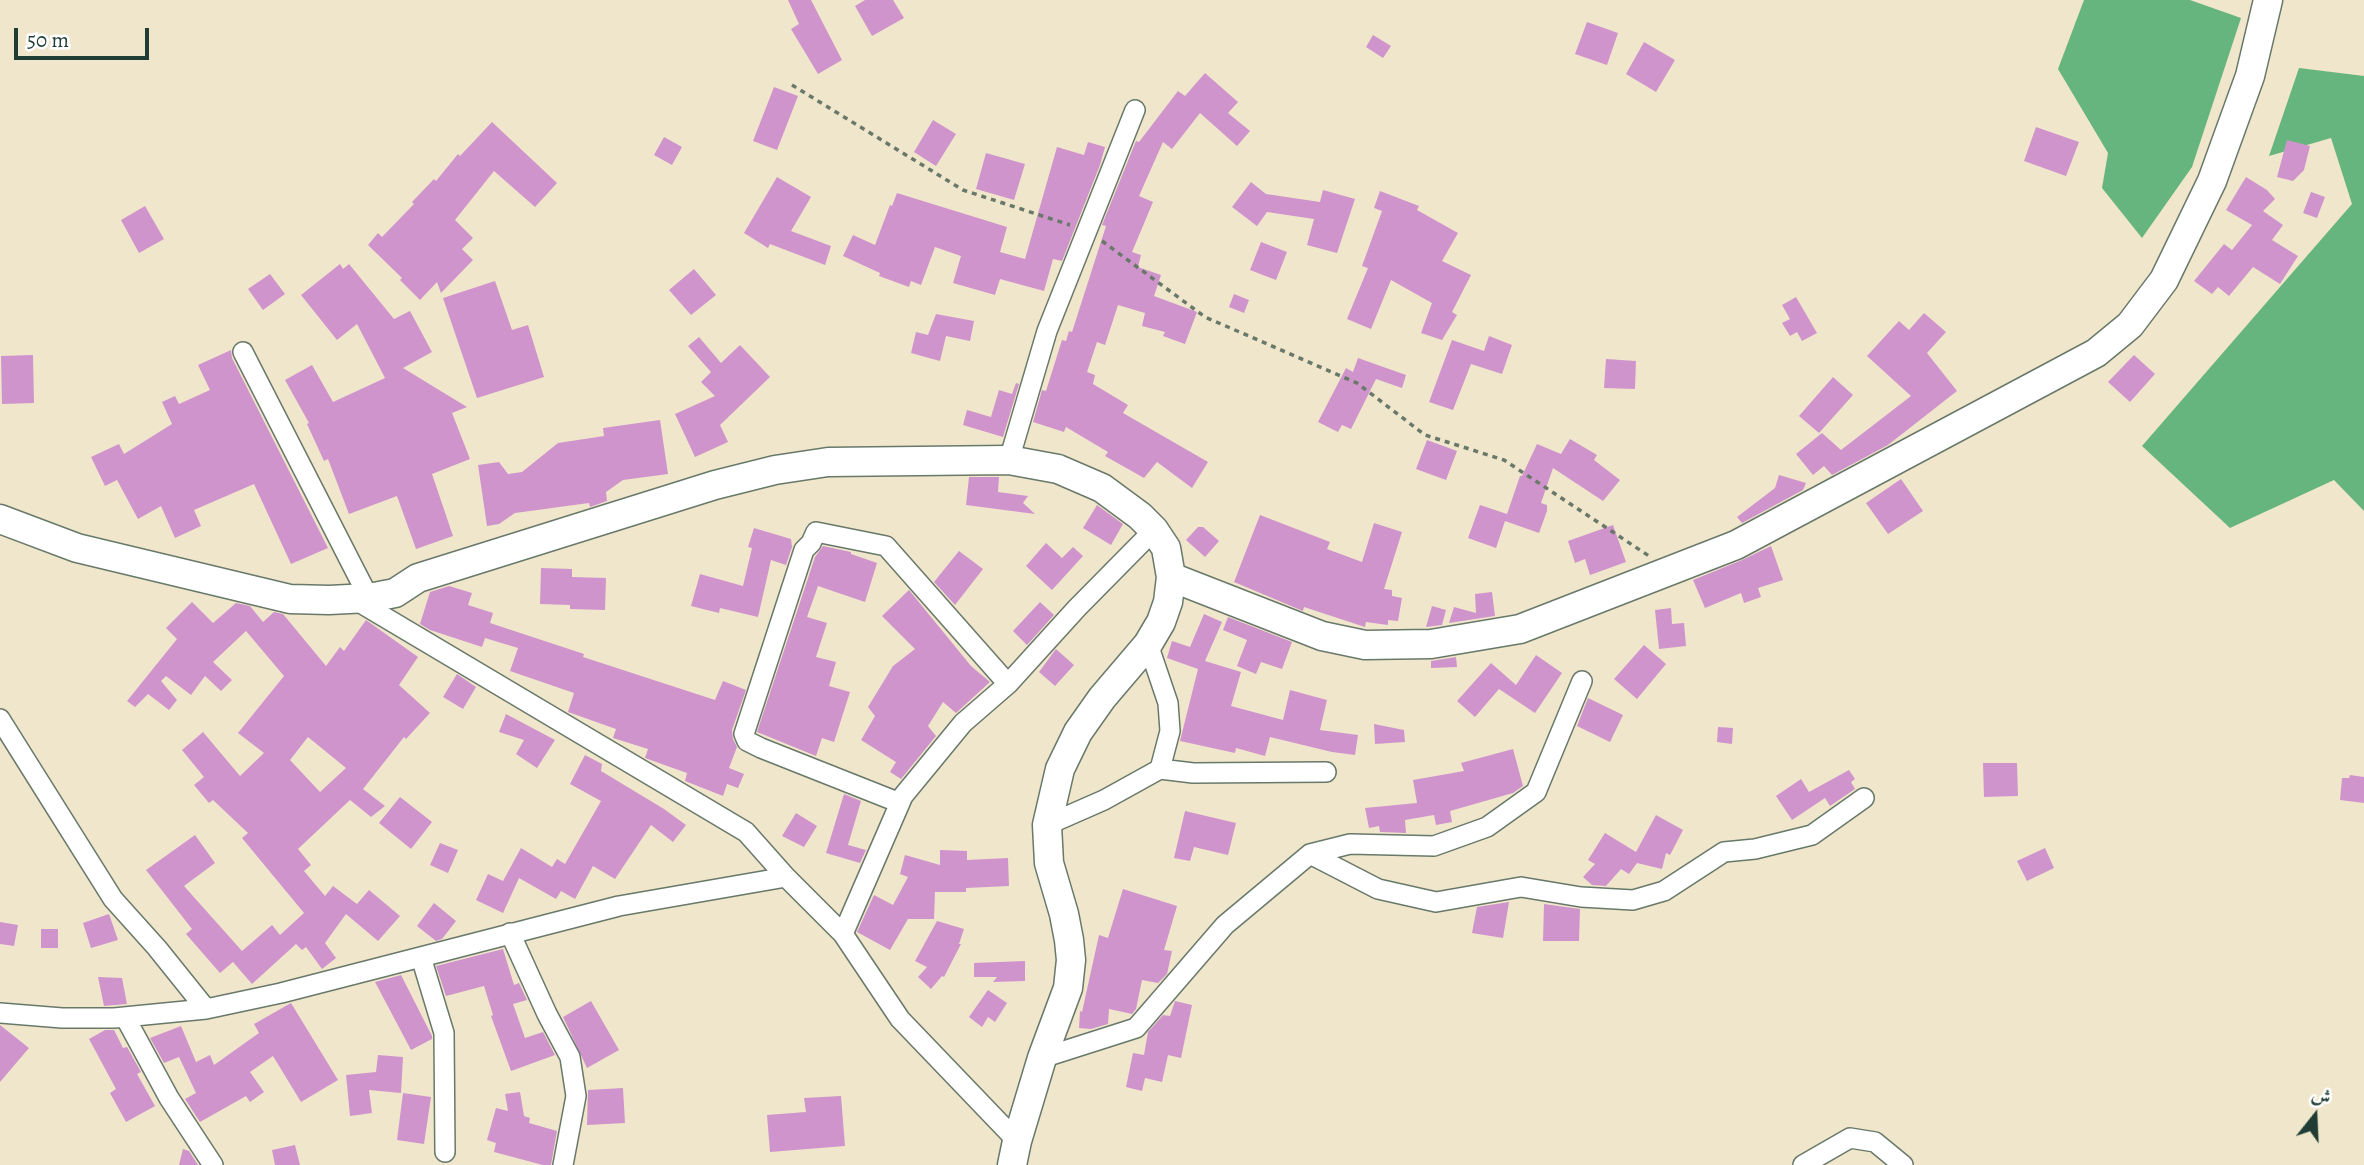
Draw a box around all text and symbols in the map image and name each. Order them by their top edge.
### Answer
scale bar [18,14,152,58]
text: 50 m [27,26,69,54]
north arrow [2280,1081,2350,1151]
text: ش [2308,1081,2334,1111]

